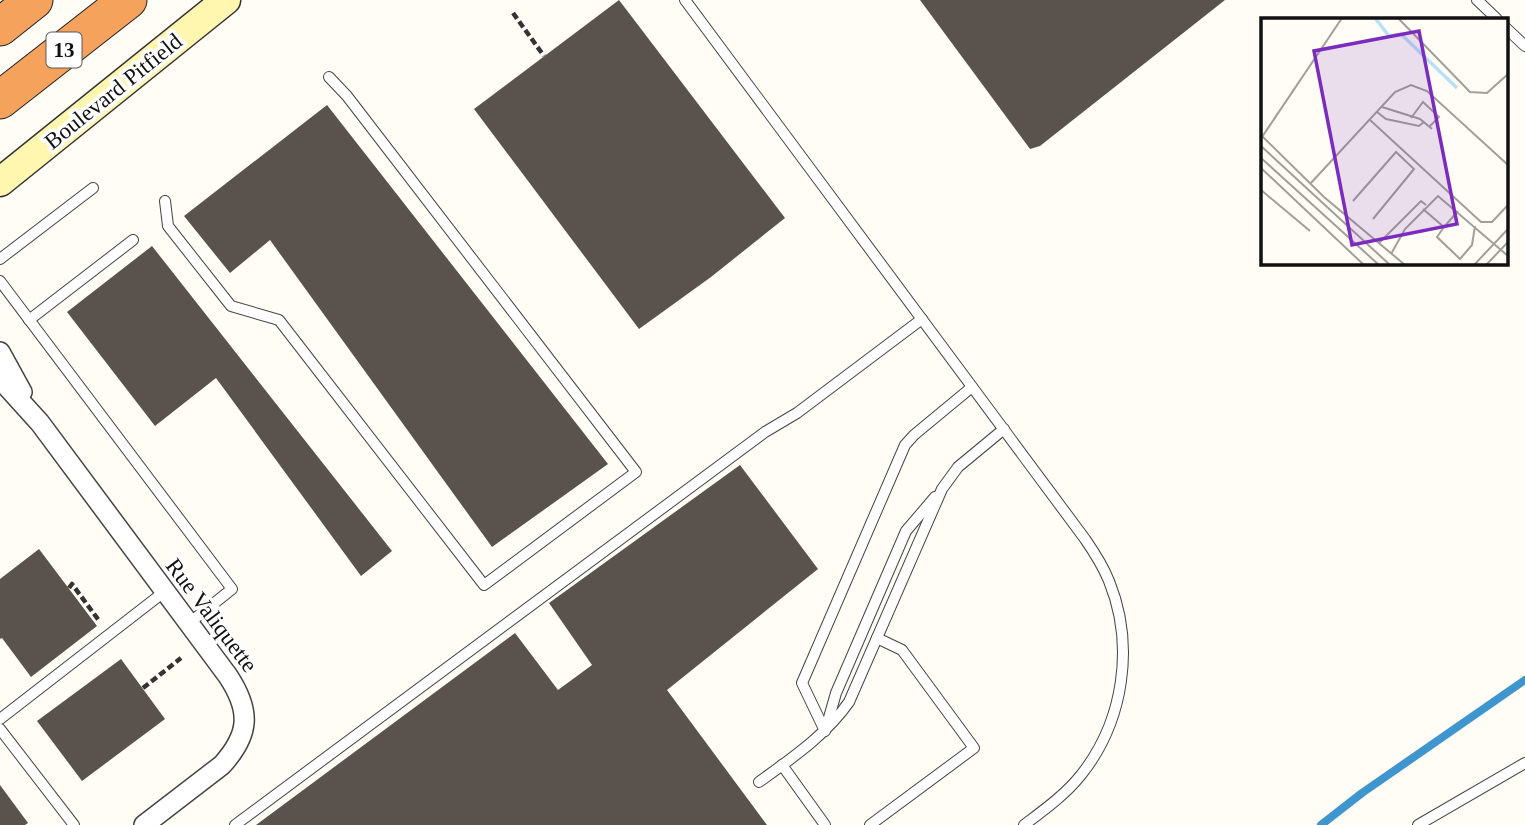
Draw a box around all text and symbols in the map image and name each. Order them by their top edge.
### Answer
inset map [1261,18,1508,264]
street label: Boulevard Pitfield [40,28,187,154]
road number: 13 [46,32,82,68]
street label: Rue Valiquette [161,554,262,677]

